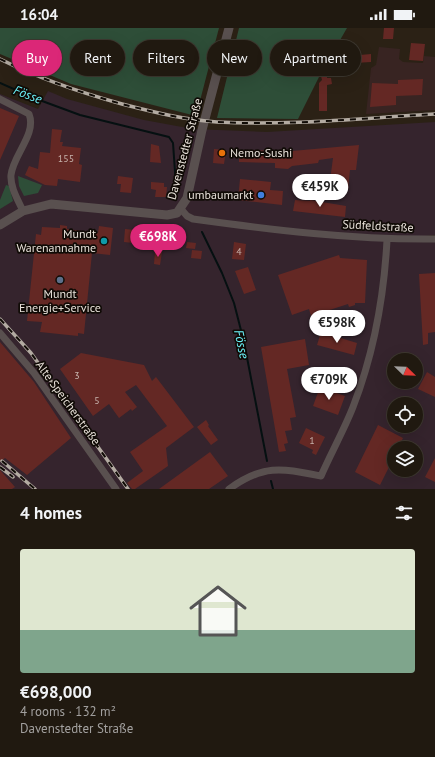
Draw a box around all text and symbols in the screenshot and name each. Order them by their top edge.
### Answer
text: 16:04 [20,5,58,24]
chip: Buy [12,40,62,76]
chip: Rent [70,40,125,76]
chip: Filters [133,40,199,76]
chip: New [207,40,262,76]
chip: Apartment [270,40,361,76]
water label: Fösse [11,81,45,108]
street label: Davenstedter Straße [164,96,205,201]
place label: Nemo-Sushi [230,145,292,160]
marker: Nemo-Sushi [217,148,227,158]
house number: 155 [58,152,74,165]
pin: €459K [292,174,348,208]
text: €459K [301,178,339,195]
place label: umbaumarkt [188,187,253,202]
marker: umbaumarkt [256,190,266,200]
street label: Südfeldstraße [342,216,414,235]
pin: €698K [130,224,186,258]
place label: Mundt Warenannahme [16,226,96,255]
text: €698K [139,228,177,245]
marker: Mundt Warenannahme [99,236,109,246]
house number: 4 [236,245,242,258]
marker: Mundt Energie+Service [55,275,65,285]
place label: Mundt Energie+Service [19,286,101,315]
pin: €598K [309,310,365,344]
text: €598K [318,314,356,331]
water label: Fösse [230,328,253,360]
north arrow [387,353,423,389]
map controls [387,353,423,477]
street label: Alte Speicherstraße [33,358,104,448]
pin: €709K [301,367,357,401]
house number: 3 [74,369,80,382]
text: €709K [310,371,348,388]
house number: 5 [94,394,100,407]
button: locate [387,397,423,433]
house number: 1 [309,434,315,447]
button: layers [387,441,423,477]
text: 4 homes [20,502,82,524]
icon: filters [393,502,415,524]
icon: home [182,575,254,647]
text: €698,000 [20,681,92,703]
text: 4 rooms · 132 m² [20,703,116,720]
text: Davenstedter Straße [20,720,133,737]

